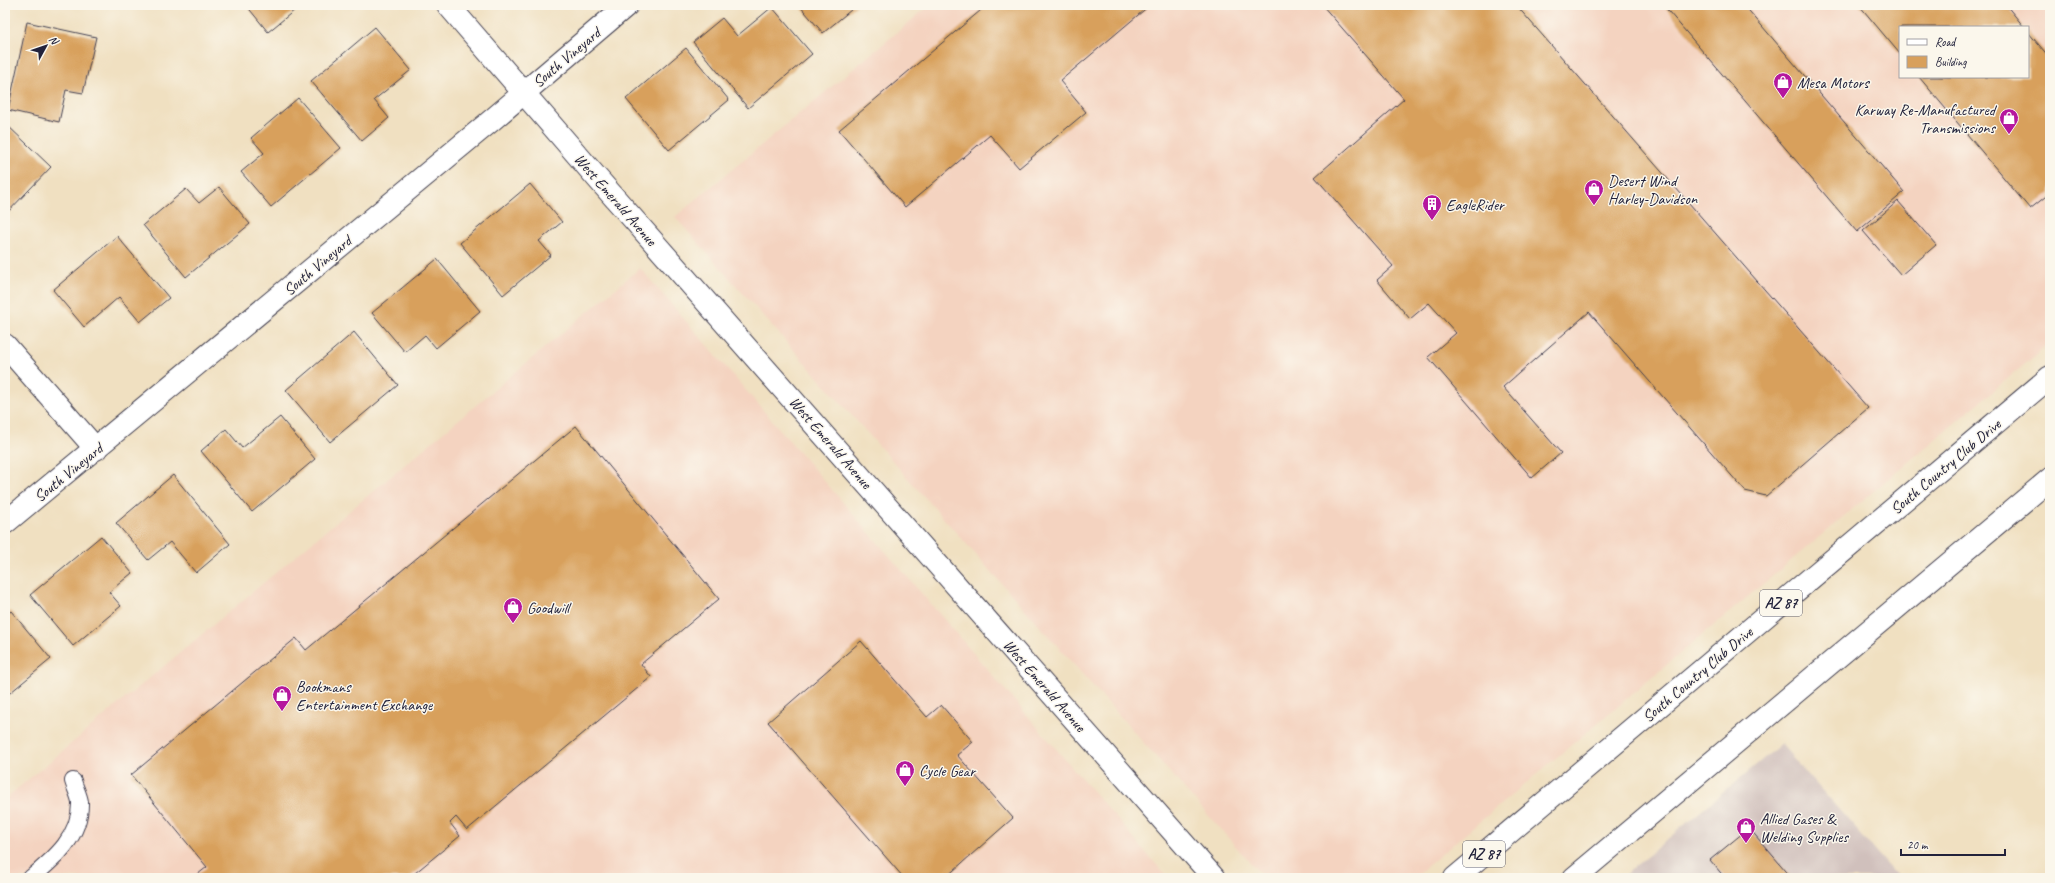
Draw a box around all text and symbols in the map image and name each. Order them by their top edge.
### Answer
street label: South Vineyard [529,22,607,92]
north arrow [26,26,66,66]
legend [1899,26,2029,78]
text: N [46,32,63,48]
text: Road [1935,34,1957,50]
text: Building [1935,54,1967,70]
shop icon: Mesa Motors [1772,71,1794,99]
place label: Mesa Motors [1797,73,1870,93]
place label: Karway Re-Manufactured Transmissions [1855,100,1998,138]
shop icon: Karway Re-Manufactured Transmissions [1998,107,2020,135]
street label: West Emerald Avenue [570,149,662,251]
place label: Desert Wind Harley-Davidson [1608,171,1698,209]
shop icon: Desert Wind Harley-Davidson [1583,178,1605,206]
building icon: EagleRider [1421,193,1443,221]
place label: EagleRider [1446,195,1506,215]
street label: South Vineyard [280,230,358,300]
street label: West Emerald Avenue [785,392,877,494]
street label: South Country Club Drive [1886,414,2006,519]
street label: South Vineyard [30,437,109,507]
road number: AZ 87 [1760,590,1802,616]
shop icon: Goodwill [502,596,524,624]
place label: Goodwill [527,598,572,618]
street label: South Country Club Drive [1638,622,1758,727]
street label: West Emerald Avenue [999,635,1091,737]
place label: Bookmans Entertainment Exchange [296,677,434,715]
shop icon: Bookmans Entertainment Exchange [271,684,293,712]
shop icon: Cycle Gear [894,759,916,787]
place label: Cycle Gear [919,761,977,781]
place label: Allied Gases & Welding Supplies [1760,809,1849,847]
shop icon: Allied Gases & Welding Supplies [1735,816,1757,844]
scale bar [1901,831,2005,857]
text: 20 m [1907,837,1929,853]
road number: AZ 87 [1463,841,1505,867]

